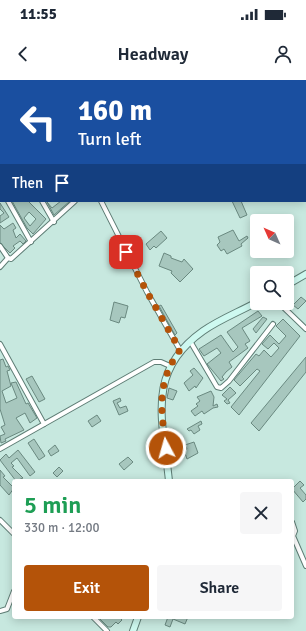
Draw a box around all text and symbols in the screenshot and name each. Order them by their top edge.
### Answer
text: 11:55 [20,5,57,23]
icon: back [12,43,34,65]
text: Headway [118,43,188,65]
icon: person [272,43,294,65]
text: 160 m [78,94,152,128]
icon: left [12,96,64,148]
text: Turn left [78,128,141,150]
icon: arrive [51,172,73,194]
text: Then [12,174,43,192]
north arrow [250,214,294,258]
map controls [250,214,294,310]
pin [109,235,143,269]
icon: arrive [115,241,137,263]
button: search [250,266,294,310]
position arrow [145,427,187,469]
text: 5 min [24,490,81,520]
button: close [240,492,282,534]
text: 330 m · 12:00 [24,520,100,536]
button: Exit [24,565,149,611]
button: Share [157,565,282,611]

